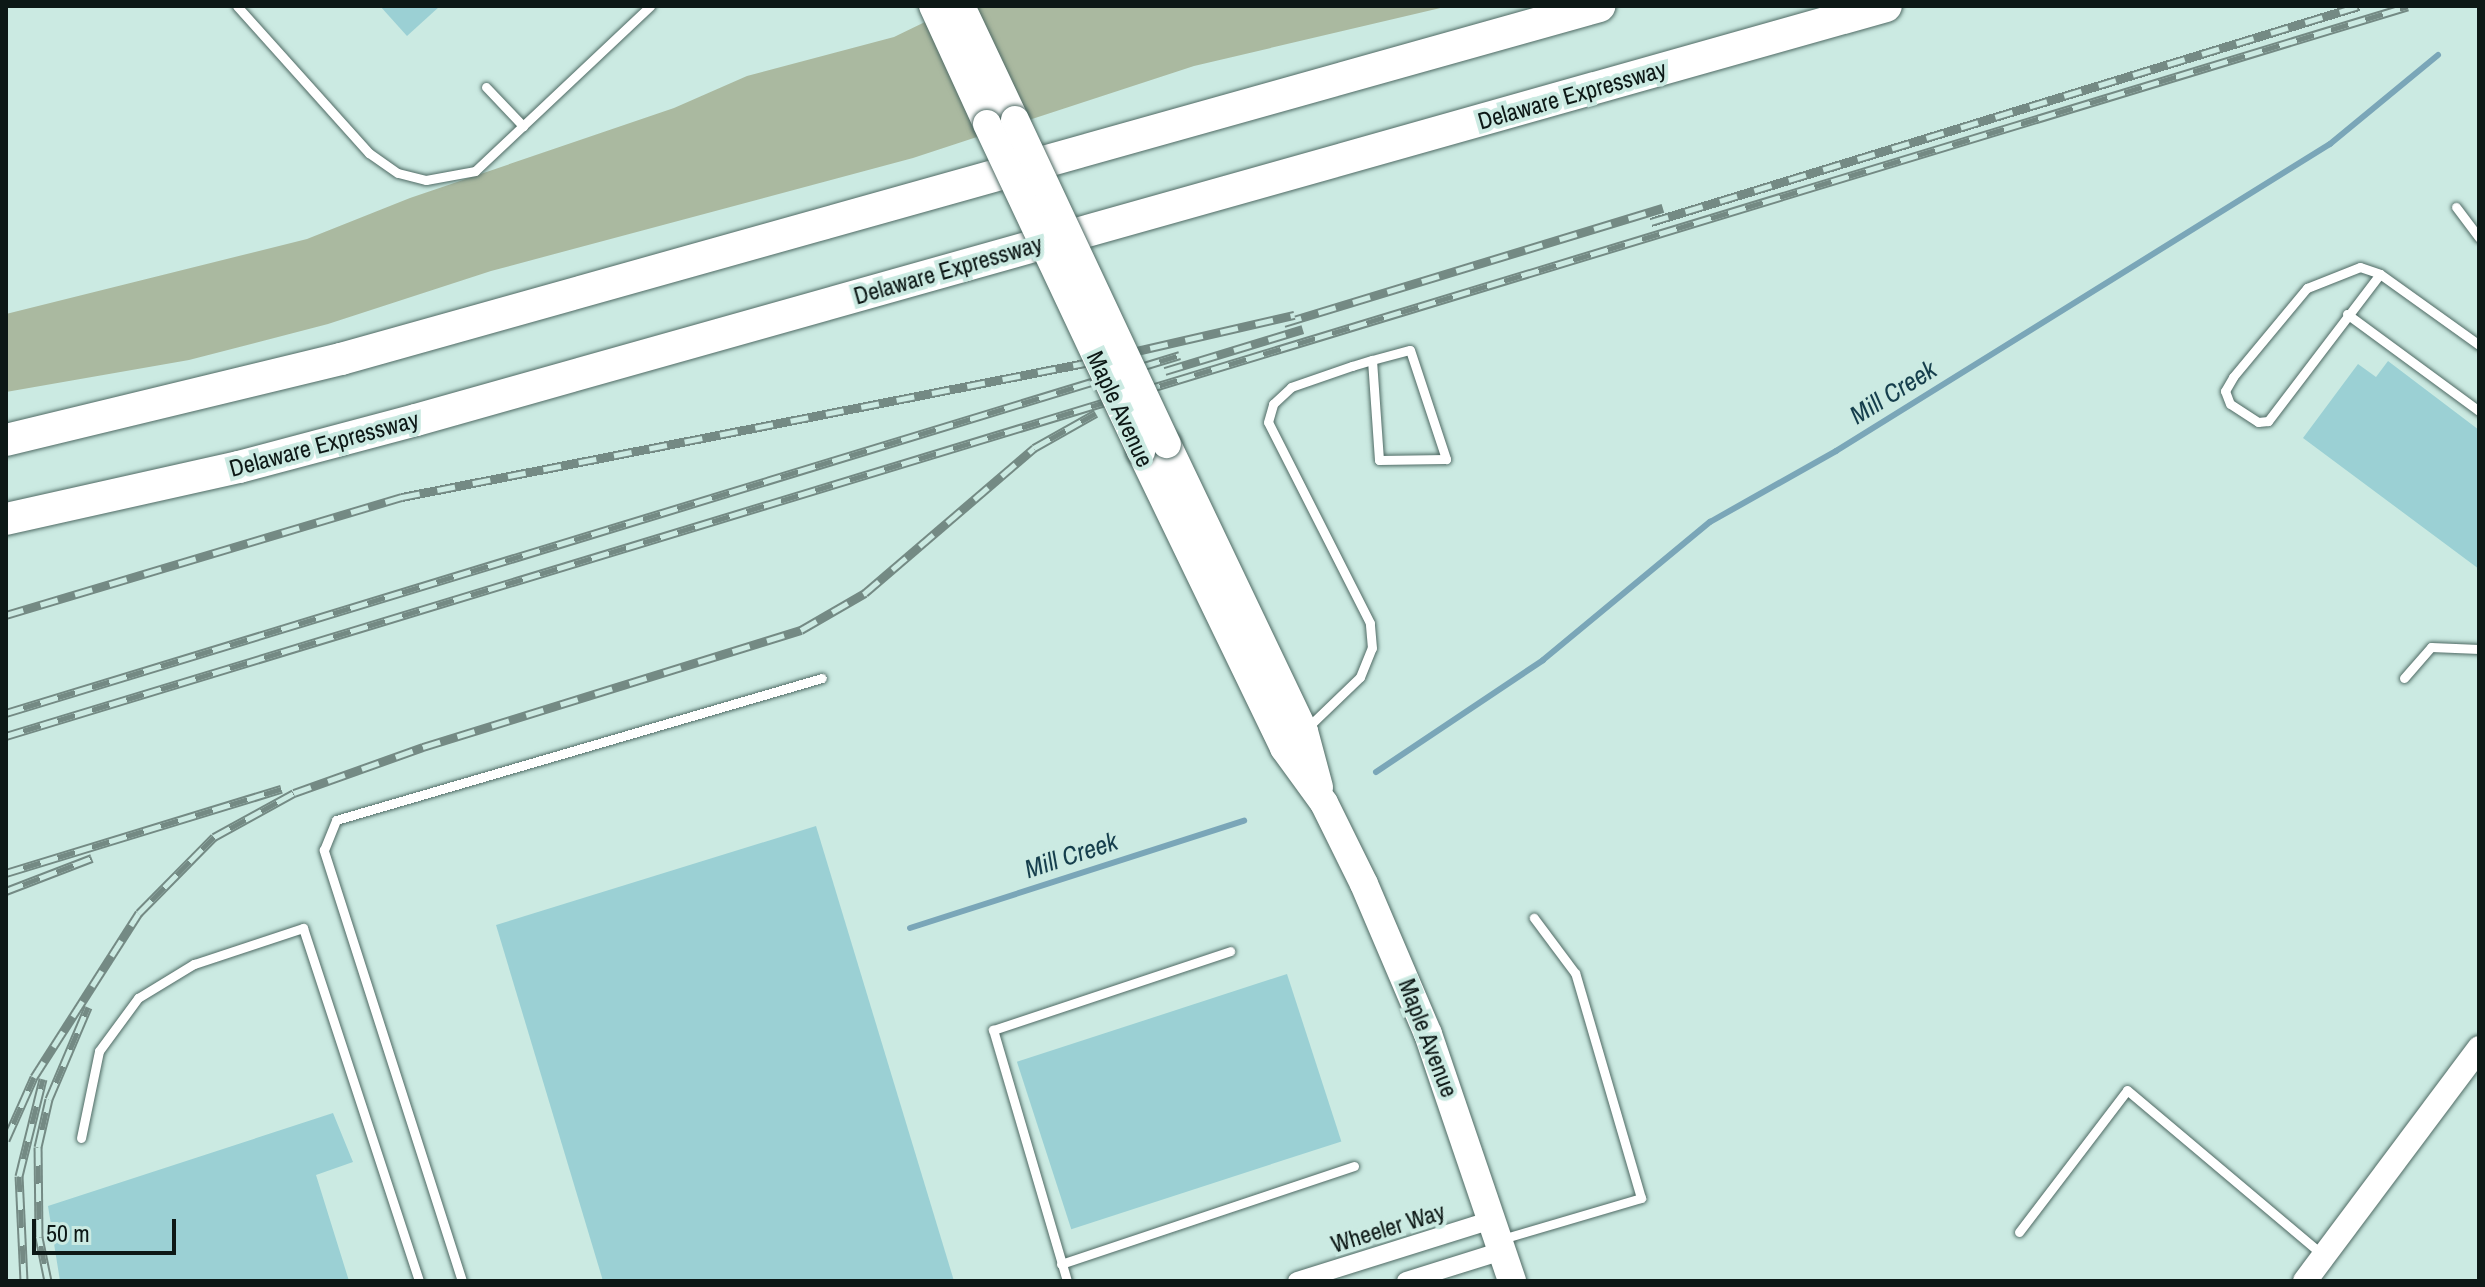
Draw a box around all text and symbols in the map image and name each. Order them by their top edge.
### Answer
street label: Delaware Expressway [1474,54,1670,136]
street label: Delaware Expressway [850,229,1046,311]
street label: Maple Avenue [1080,346,1160,472]
water label: Mill Creek [1844,353,1942,431]
street label: Delaware Expressway [226,405,422,483]
water label: Mill Creek [1021,825,1121,885]
street label: Maple Avenue [1392,974,1464,1102]
street label: Wheeler Way [1328,1197,1448,1259]
scale bar [36,1203,180,1253]
text: 50 m [46,1217,90,1249]

